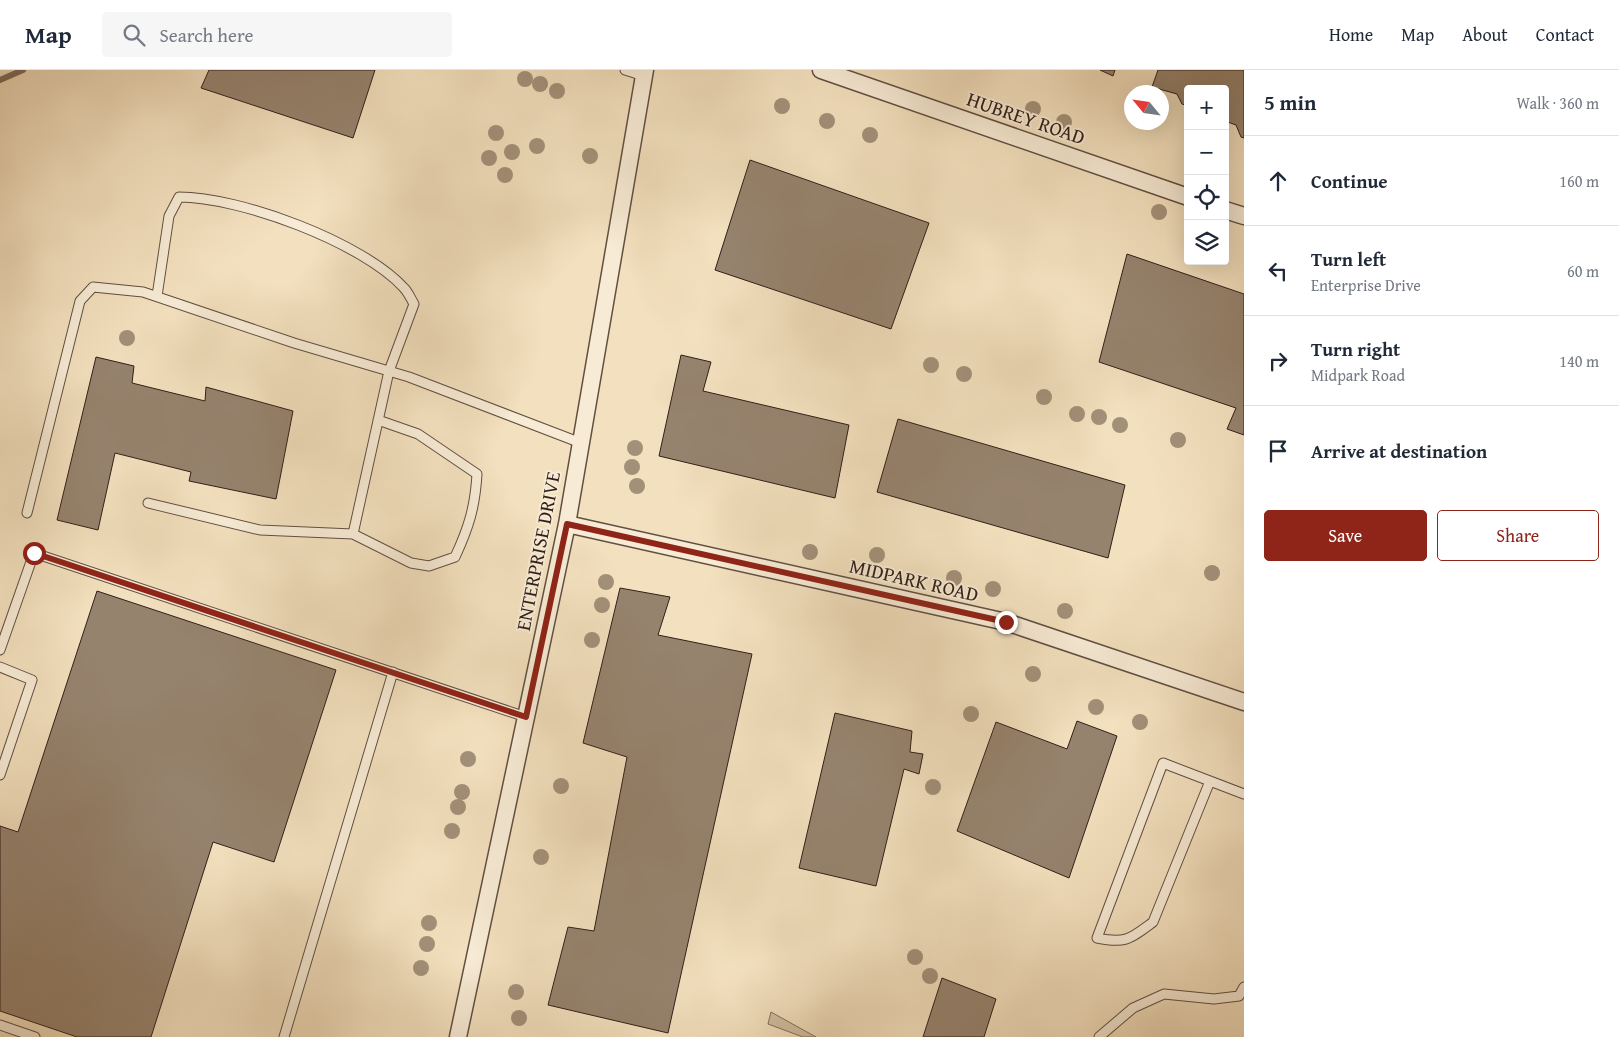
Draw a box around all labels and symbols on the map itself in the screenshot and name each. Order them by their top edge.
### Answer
street label: HUBREY ROAD [963,84,1089,151]
north arrow [1124,85,1169,130]
street label: ENTERPRISE DRIVE [508,469,567,633]
route start [23,542,46,565]
street label: MIDPARK ROAD [847,551,981,608]
route end [995,611,1018,634]

